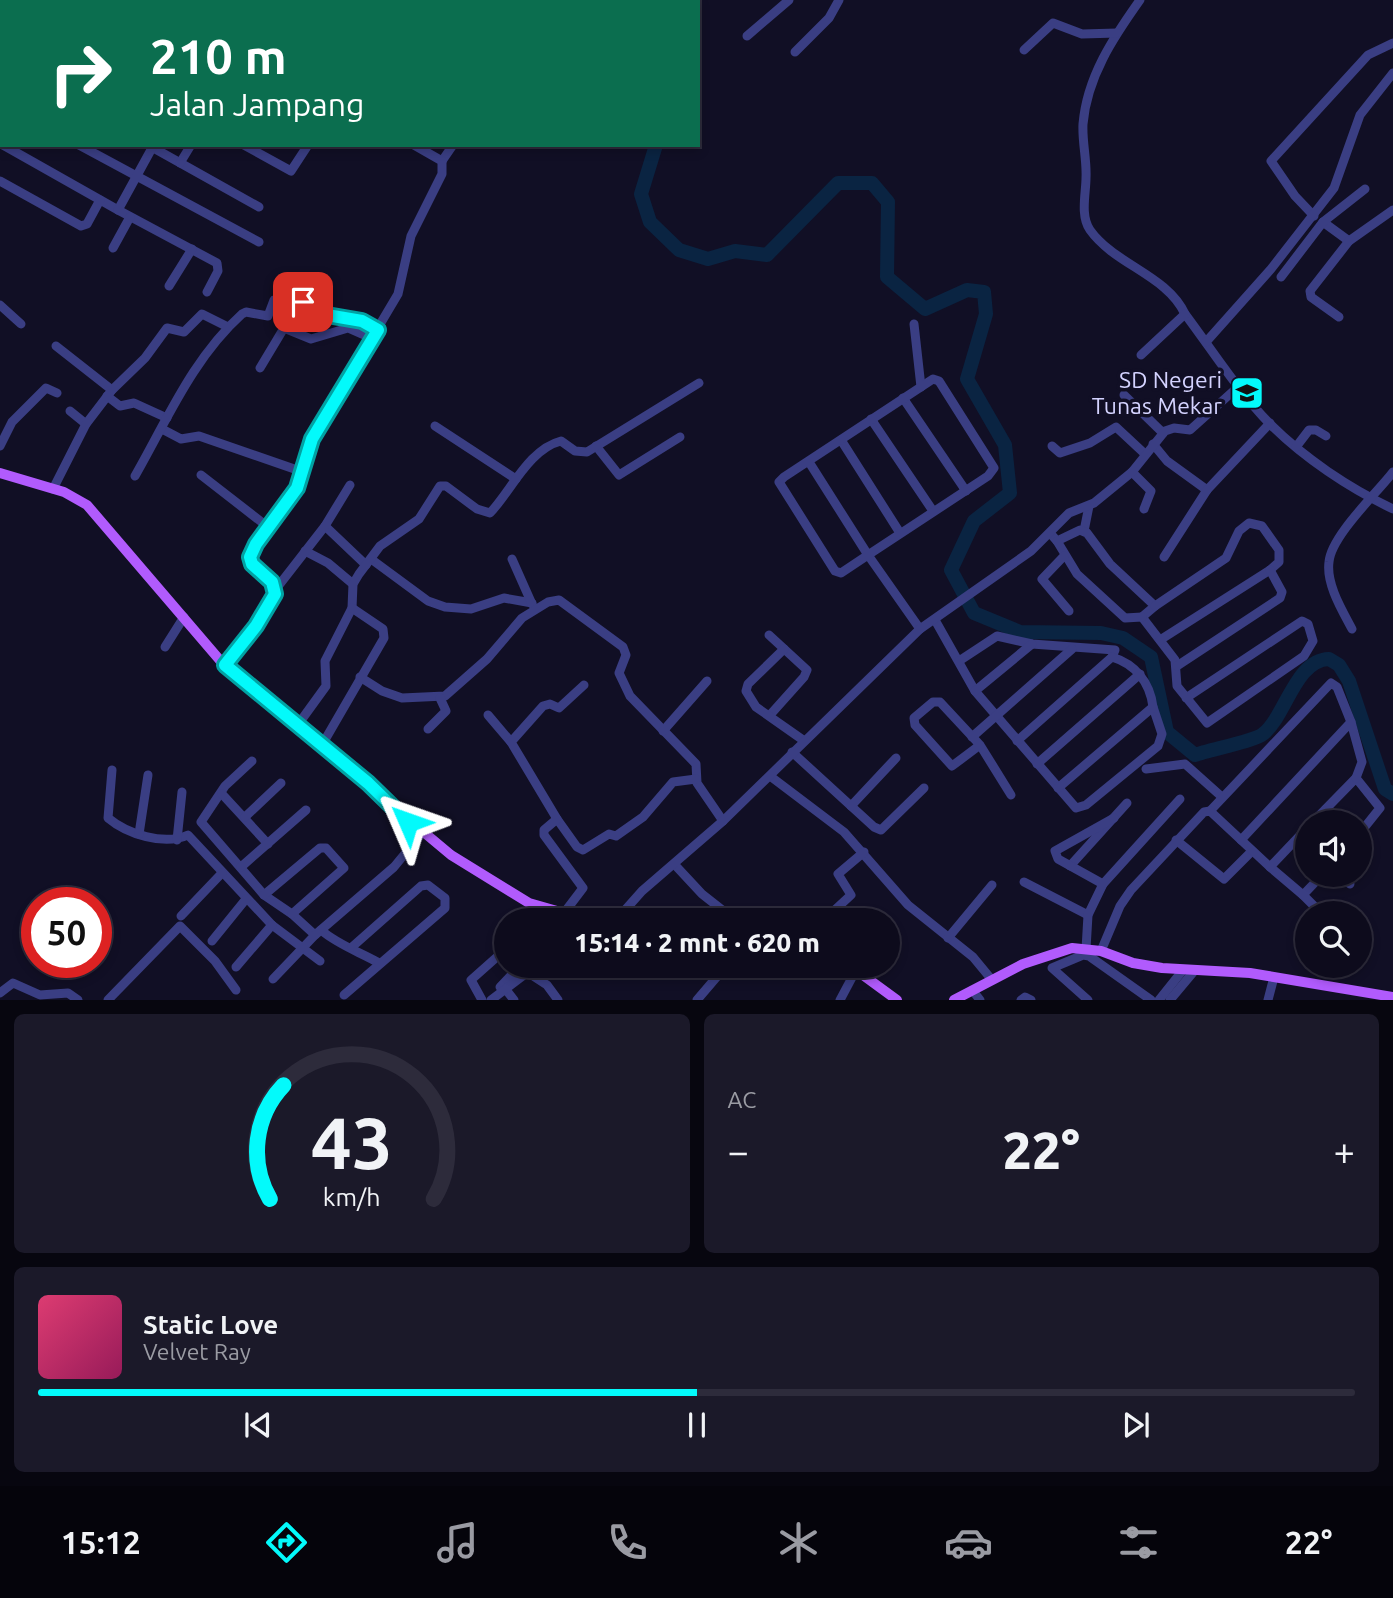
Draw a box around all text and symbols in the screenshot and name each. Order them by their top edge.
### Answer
icon: right [35,28,126,119]
text: 210 m [150,28,287,83]
text: Jalan Jampang [150,86,364,122]
pin [273,272,333,332]
icon: arrive [284,283,322,321]
place label: SD Negeri Tunas Mekar [1092,367,1222,418]
school or university icon: SD Negeri Tunas Mekar [1228,374,1266,412]
position arrow [371,785,445,859]
map controls [1295,810,1372,978]
button: sound [1295,810,1372,887]
speed limit sign: 50 [21,887,112,978]
button: search [1295,901,1372,978]
text: 15:14 · 2 mnt · 620 m [574,928,820,957]
text: AC [728,1087,756,1112]
text: 43 [311,1102,393,1184]
text: 22° [1002,1121,1080,1179]
text: − [728,1130,749,1172]
text: + [1334,1130,1355,1172]
text: km/h [323,1183,381,1211]
text: Static Love [143,1310,278,1339]
text: Velvet Ray [143,1339,251,1364]
icon: previous [239,1406,277,1444]
icon: pause [678,1406,716,1444]
icon: next [1117,1406,1155,1444]
icon: directions [262,1518,311,1567]
icon: music [433,1518,482,1567]
icon: phone [603,1518,652,1567]
icon: climate [774,1518,823,1567]
icon: car [944,1518,993,1567]
icon: filters [1114,1518,1163,1567]
text: 15:12 [61,1524,141,1560]
text: 22° [1285,1524,1332,1560]

